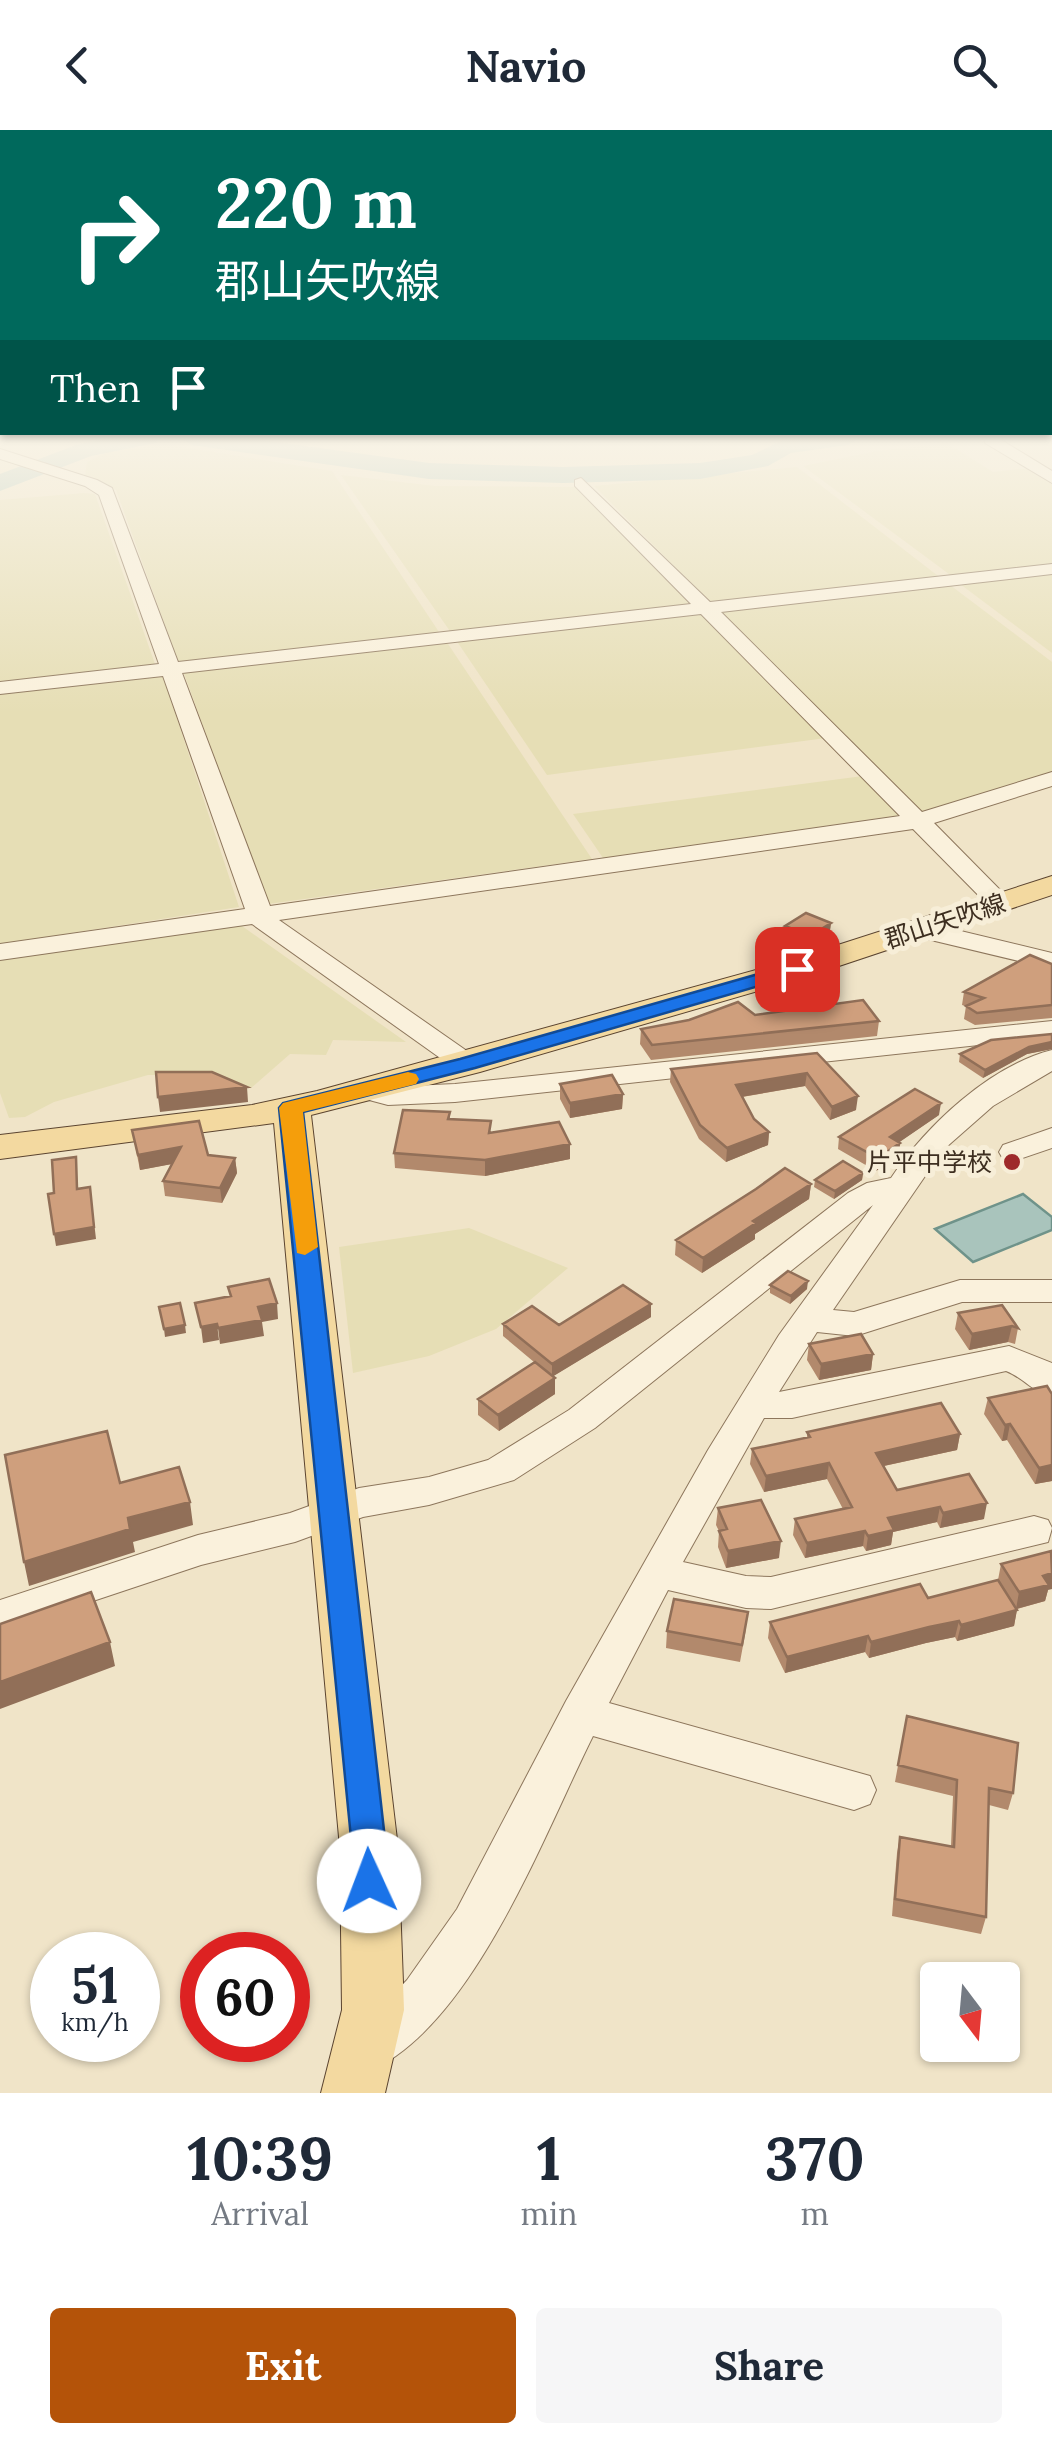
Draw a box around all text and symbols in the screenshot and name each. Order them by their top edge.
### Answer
text: Navio [465,37,587,94]
icon: back [50,38,105,93]
icon: search [947,38,1002,93]
text: 220 m [215,158,417,247]
icon: right [50,170,180,300]
text: 郡山矢吹線 [215,252,440,309]
icon: arrive [161,360,216,415]
text: Then [50,364,141,412]
street label: 郡山矢吹線 [881,886,1009,956]
pin [755,927,840,1012]
icon: arrive [770,942,825,997]
place label: 片平中学校 [867,1146,992,1178]
marker: 片平中学校 [1001,1151,1023,1173]
position arrow [317,1829,421,1933]
speed limit sign: 60 [180,1932,310,2062]
text: 51 [71,1953,119,2017]
north arrow [920,1962,1020,2062]
map controls [920,1962,1020,2062]
text: km/h [61,2006,129,2038]
text: 10:39 [187,2120,333,2196]
text: 1 [537,2120,561,2196]
text: 370 [765,2120,865,2196]
text: Arrival [211,2193,309,2234]
text: min [520,2193,577,2234]
text: m [800,2193,829,2234]
button: Exit [50,2308,516,2423]
button: Share [536,2308,1002,2423]

